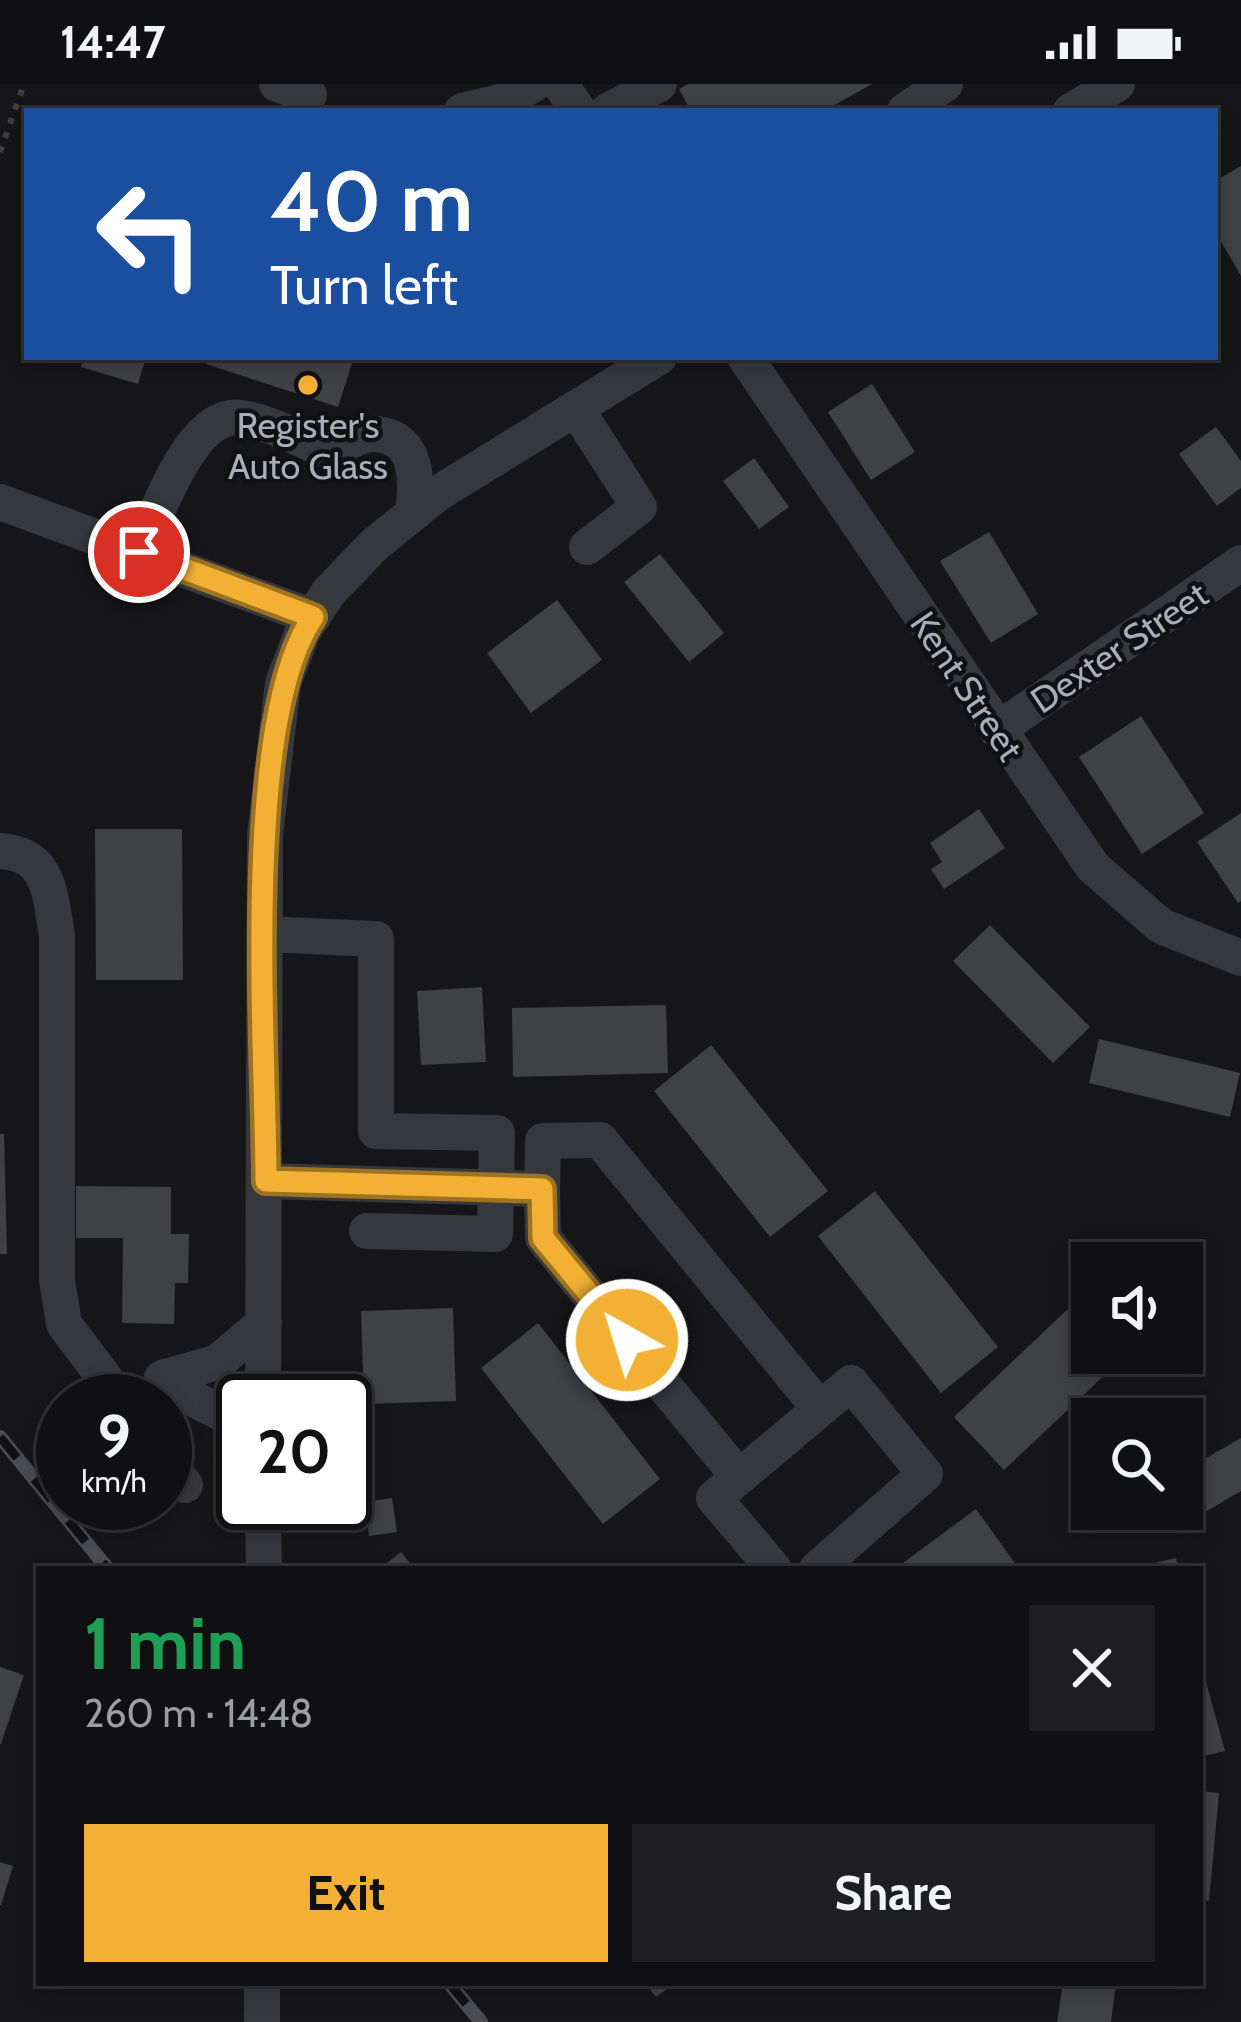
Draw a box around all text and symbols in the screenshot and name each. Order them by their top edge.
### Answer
text: 14:47 [60,15,165,69]
text: 40 m [270,150,473,252]
icon: left [72,156,228,312]
text: Turn left [270,252,458,318]
marker: Register's Auto Glass [295,372,321,398]
place label: Register's Auto Glass [228,403,388,488]
pin [88,501,190,603]
icon: arrive [106,519,172,585]
street label: Dexter Street [1022,572,1216,722]
street label: Kent Street [901,603,1033,769]
map controls [1071,1242,1203,1530]
button: sound [1071,1242,1203,1374]
position arrow [564,1277,690,1403]
speed limit sign: 20 [216,1374,372,1530]
button: search [1071,1398,1203,1530]
text: 9 [97,1400,131,1473]
text: km/h [81,1463,147,1500]
text: 1 min [84,1600,246,1687]
button: close [1029,1605,1155,1731]
text: 260 m · 14:48 [84,1689,313,1737]
button: Exit [84,1824,608,1962]
button: Share [632,1824,1155,1962]

